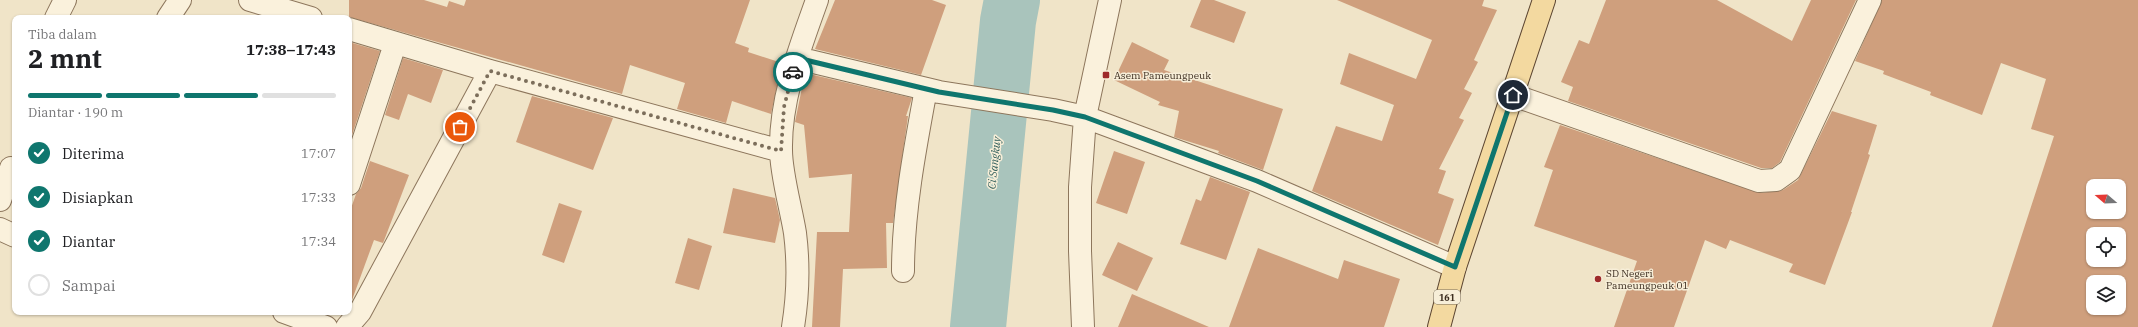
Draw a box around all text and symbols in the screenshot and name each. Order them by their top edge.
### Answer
text: Tiba dalam [28,26,97,43]
text: 17:38–17:43 [246,40,336,59]
text: 2 mnt [28,41,102,75]
courier [773,52,813,92]
icon: car [782,61,804,83]
place label: Asem Pameungpeuk [1114,69,1211,82]
marker: Asem Pameungpeuk [1101,70,1111,80]
pin [1496,78,1530,112]
icon: home [1502,84,1524,106]
text: Diantar · 190 m [28,104,123,121]
pin [443,110,477,144]
icon: bag [449,116,471,138]
water label: Ci Sangkuy [984,135,1004,190]
icon: check [28,142,50,164]
text: Diterima [62,144,125,163]
text: 17:07 [301,145,336,162]
north arrow [2086,179,2126,219]
map controls [2086,179,2126,315]
icon: check [28,186,50,208]
text: Disiapkan [62,188,133,207]
text: 17:33 [301,189,336,206]
button: locate [2086,227,2126,267]
icon: check [28,230,50,252]
text: Diantar [62,232,115,251]
text: 17:34 [301,233,336,250]
place label: SD Negeri Pameungpeuk 01 [1606,267,1688,292]
marker: SD Negeri Pameungpeuk 01 [1593,274,1603,284]
button: layers [2086,275,2126,315]
text: Sampai [62,276,116,295]
road number: 161 [1434,290,1460,304]

